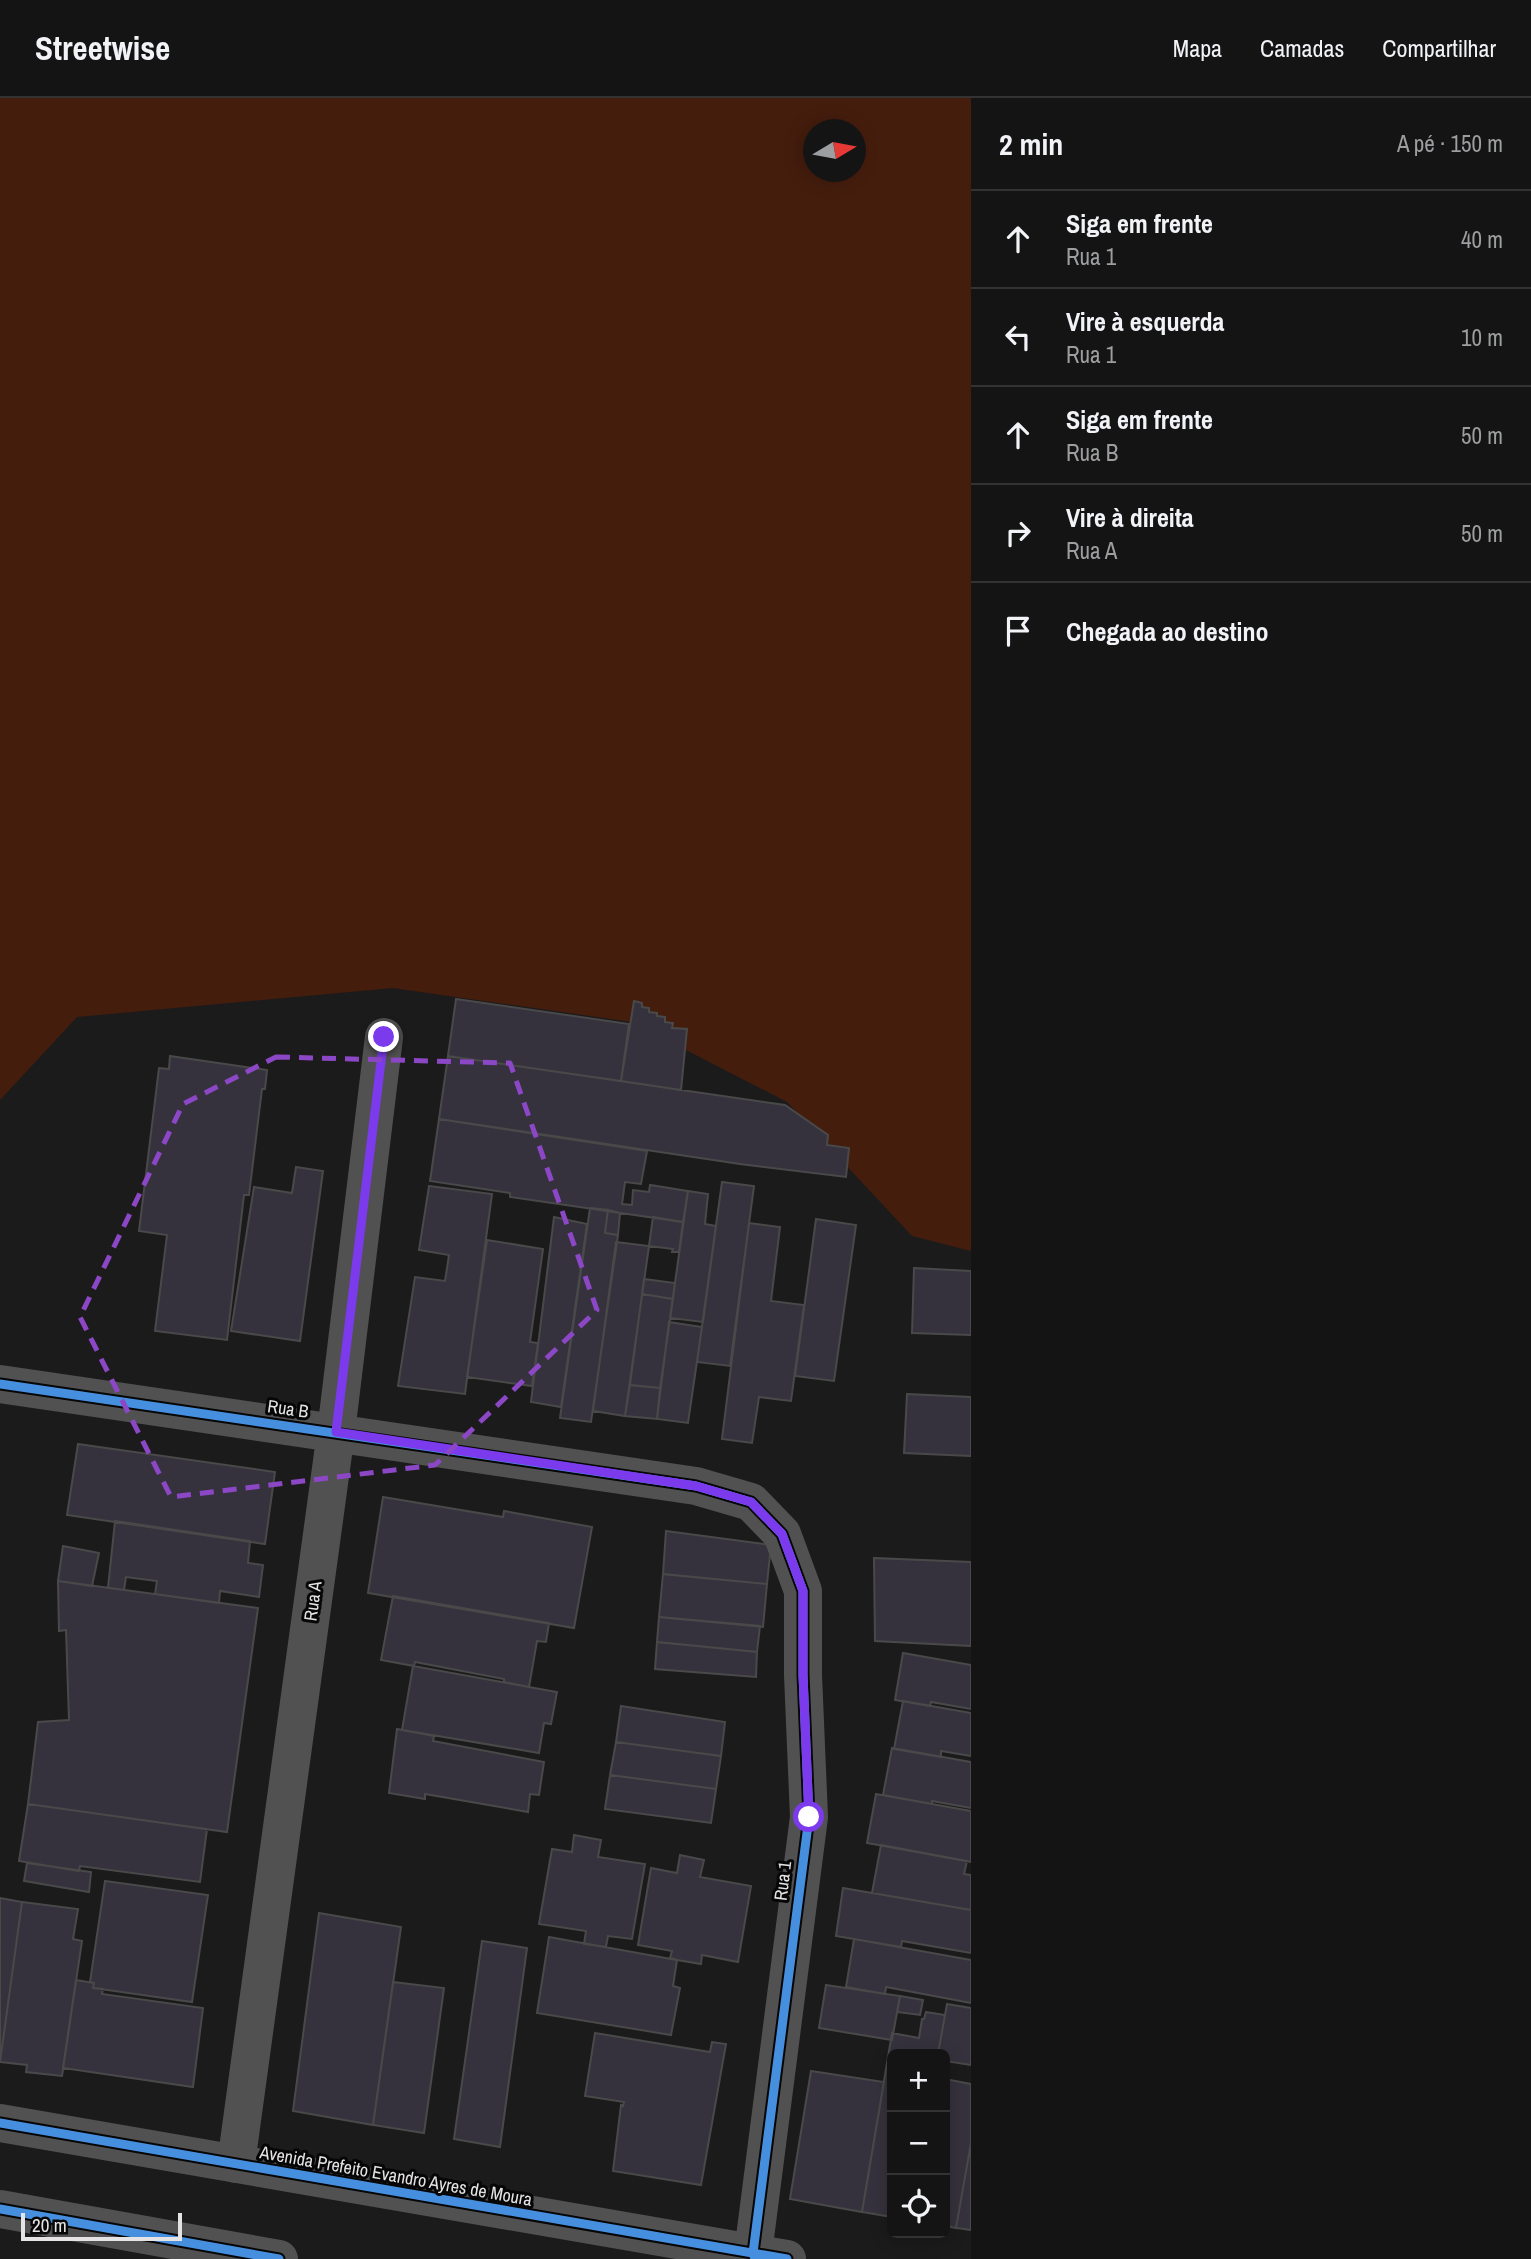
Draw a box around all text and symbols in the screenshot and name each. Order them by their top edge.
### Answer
text: Streetwise [35,26,170,70]
text: Mapa [1173,32,1222,64]
text: Camadas [1260,32,1344,64]
text: Compartilhar [1382,32,1496,64]
north arrow [803,119,866,182]
text: 2 min [999,124,1063,164]
text: A pé · 150 m [1397,128,1503,159]
text: Siga em frente [1066,206,1213,241]
icon: ahead [999,220,1037,258]
text: 40 m [1461,224,1503,255]
text: Rua 1 [1066,241,1116,272]
text: Vire à esquerda [1066,304,1224,339]
icon: left [999,318,1037,356]
text: 10 m [1461,322,1503,353]
text: Rua 1 [1066,339,1116,370]
text: Siga em frente [1066,402,1213,437]
icon: ahead [999,416,1037,454]
text: 50 m [1461,420,1503,451]
text: Rua B [1066,437,1118,468]
text: Vire à direita [1066,500,1194,535]
icon: right [999,514,1037,552]
text: 50 m [1461,518,1503,549]
text: Rua A [1066,535,1117,566]
icon: arrive [999,612,1037,650]
text: Chegada ao destino [1066,614,1269,649]
route end [368,1021,399,1052]
street label: Rua B [266,1393,310,1424]
street label: Rua A [297,1579,328,1623]
route start [793,1801,824,1832]
street label: Rua 1 [768,1859,797,1902]
map controls [887,2049,950,2238]
button: + [887,2049,950,2112]
button: − [887,2112,950,2175]
street label: Avenida Prefeito Evandro Ayres de Moura [257,2139,534,2212]
button: locate [887,2175,950,2238]
scale bar [21,2210,182,2242]
text: 20 m [32,2212,67,2238]

